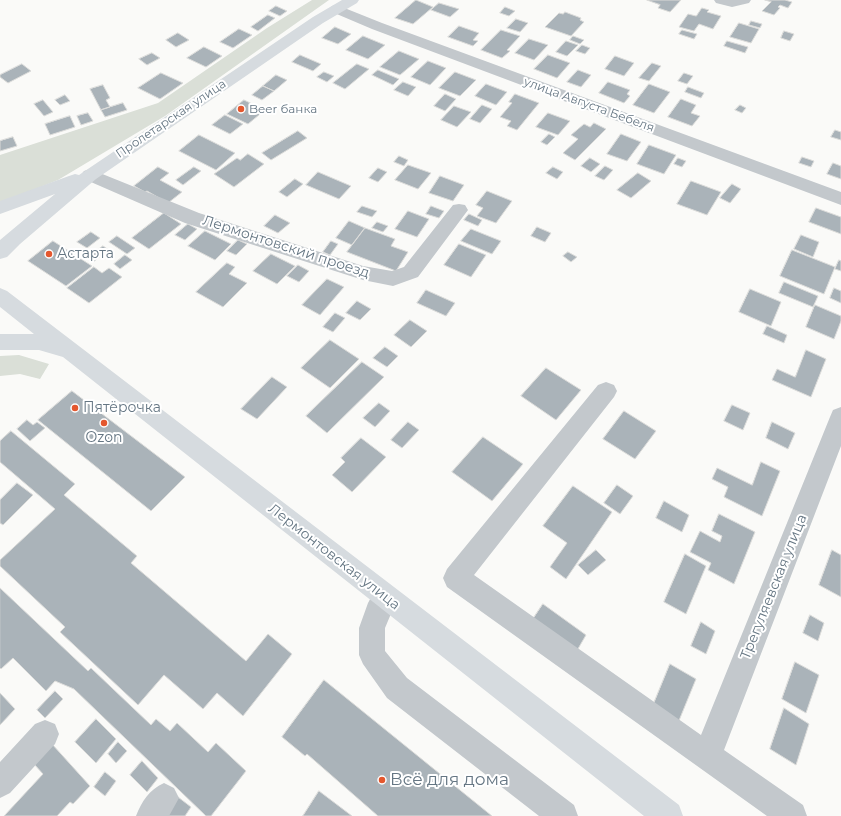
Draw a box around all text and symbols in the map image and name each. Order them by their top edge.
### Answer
street label: улица Августа Бебеля [522,75,656,135]
street label: Пролетарская улица [113,77,229,161]
place label: Beer банка [249,102,317,116]
marker: Beer банка [236,104,246,114]
street label: Лермонтовский проезд [200,212,372,282]
place label: Астарта [57,246,114,262]
marker: Астарта [44,249,54,259]
place label: Пятёрочка [83,400,161,416]
marker: Пятёрочка [70,403,80,413]
marker: Ozon [99,418,109,428]
place label: Ozon [85,430,123,446]
street label: Лермонтовская улица [265,500,403,614]
street label: Трегуляевская улица [737,512,811,662]
place label: Всё для дома [390,770,509,790]
marker: Всё для дома [377,775,387,785]

